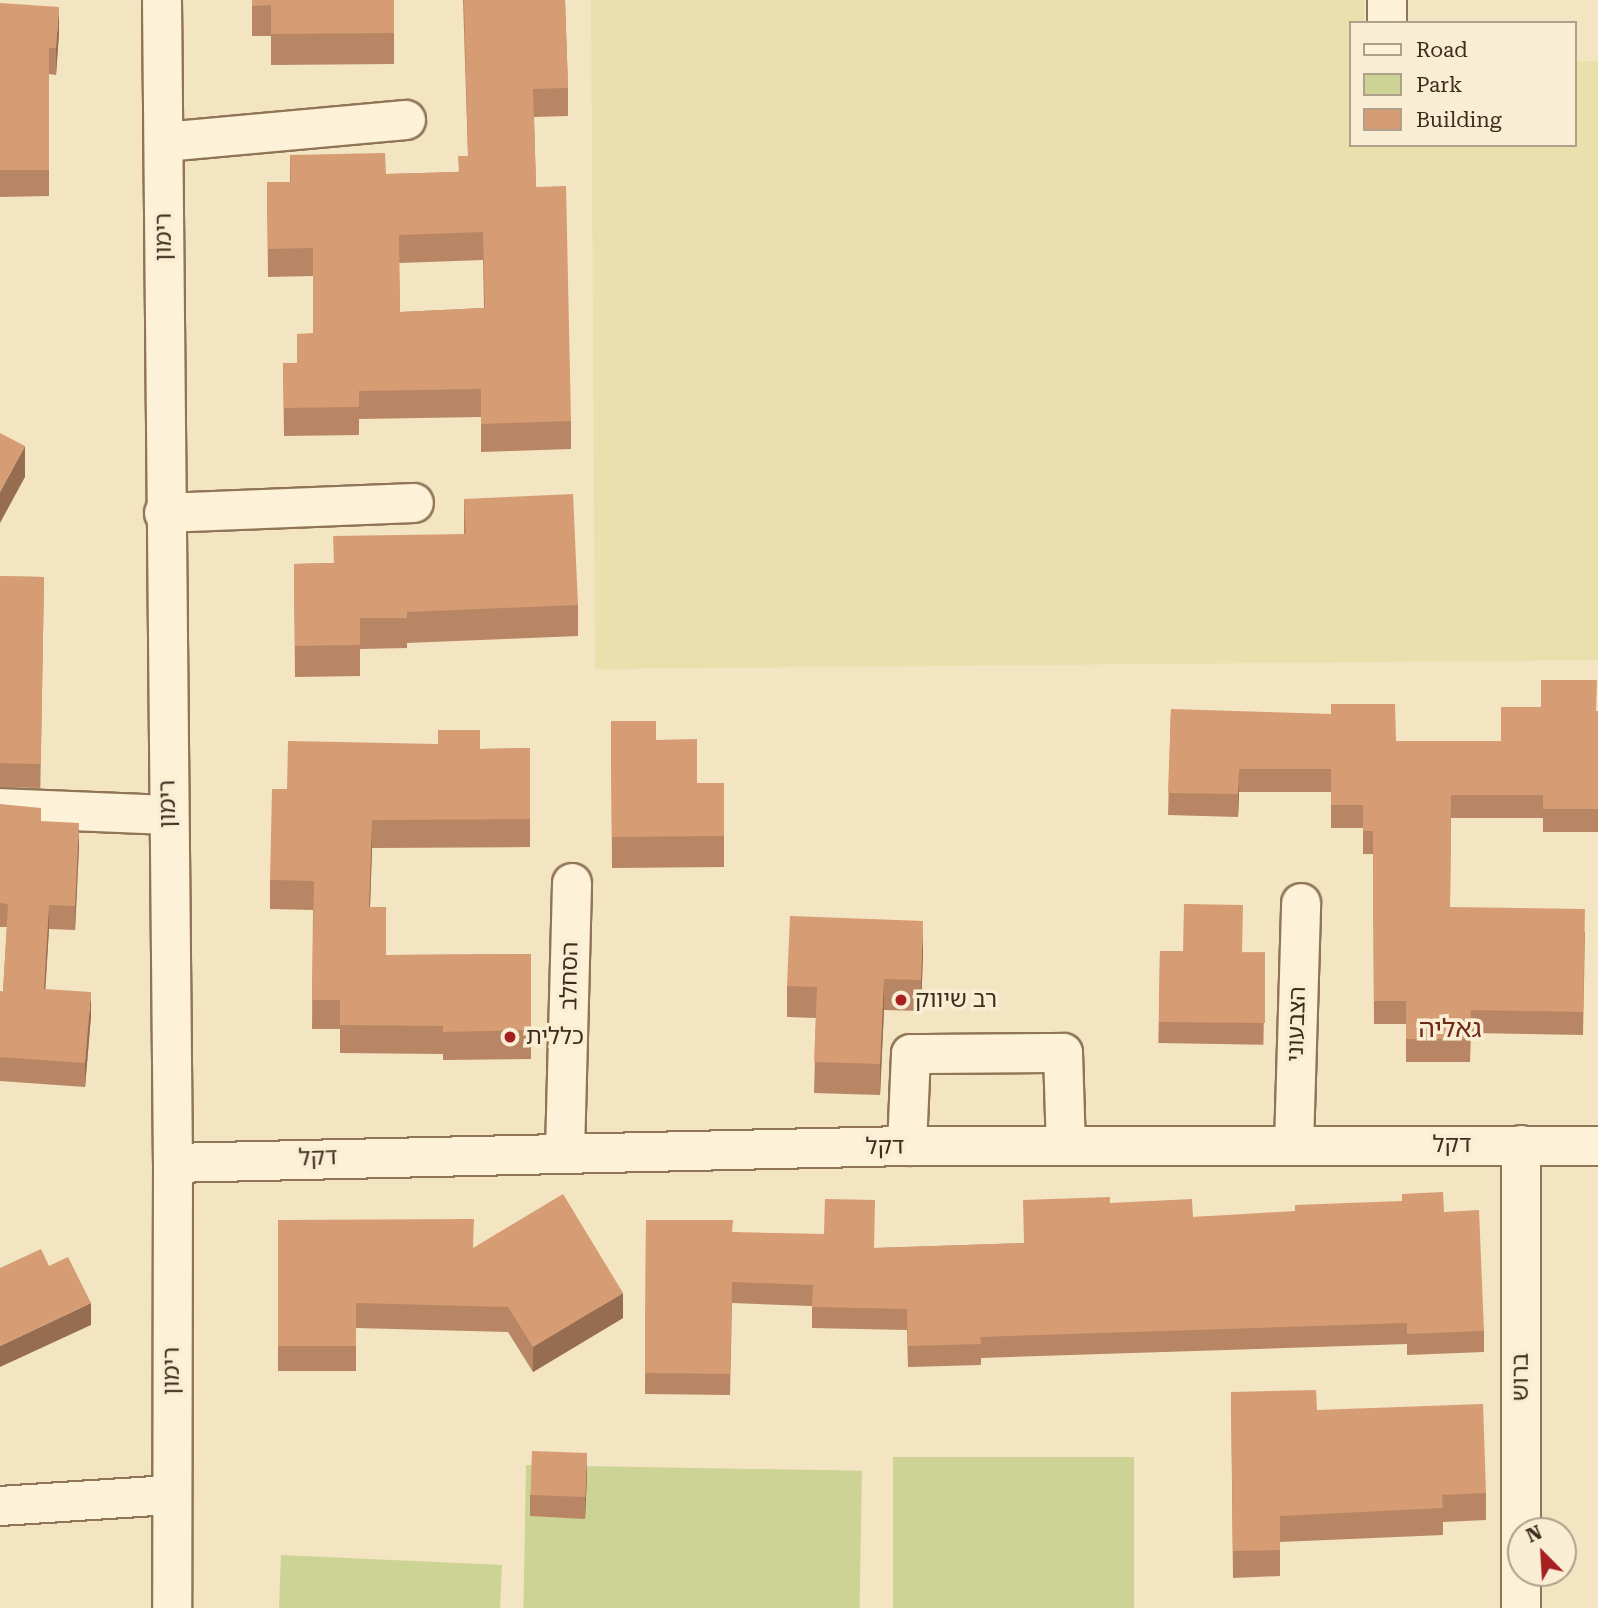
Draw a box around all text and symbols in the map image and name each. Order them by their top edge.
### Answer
legend [1350,21,1577,147]
text: Road [1416,38,1468,62]
text: Park [1416,73,1462,97]
text: Building [1416,108,1502,132]
street label: רימון [150,213,178,261]
street label: רימון [154,780,182,828]
street label: הסחלב [556,941,584,1011]
place label: רב שיווק [915,986,997,1014]
street label: הצבעוני [1282,986,1312,1062]
marker: רב שיווק [893,992,909,1008]
district label: גאליה [1418,1013,1482,1045]
place label: כללית [526,1023,584,1051]
marker: כללית [500,1027,520,1047]
street label: דקל [1433,1131,1471,1159]
street label: דקל [865,1133,905,1161]
street label: דקל [298,1144,338,1172]
street label: רימון [158,1347,186,1395]
street label: ברוש [1507,1353,1535,1401]
north arrow [1507,1517,1577,1587]
text: N [1523,1521,1545,1548]

